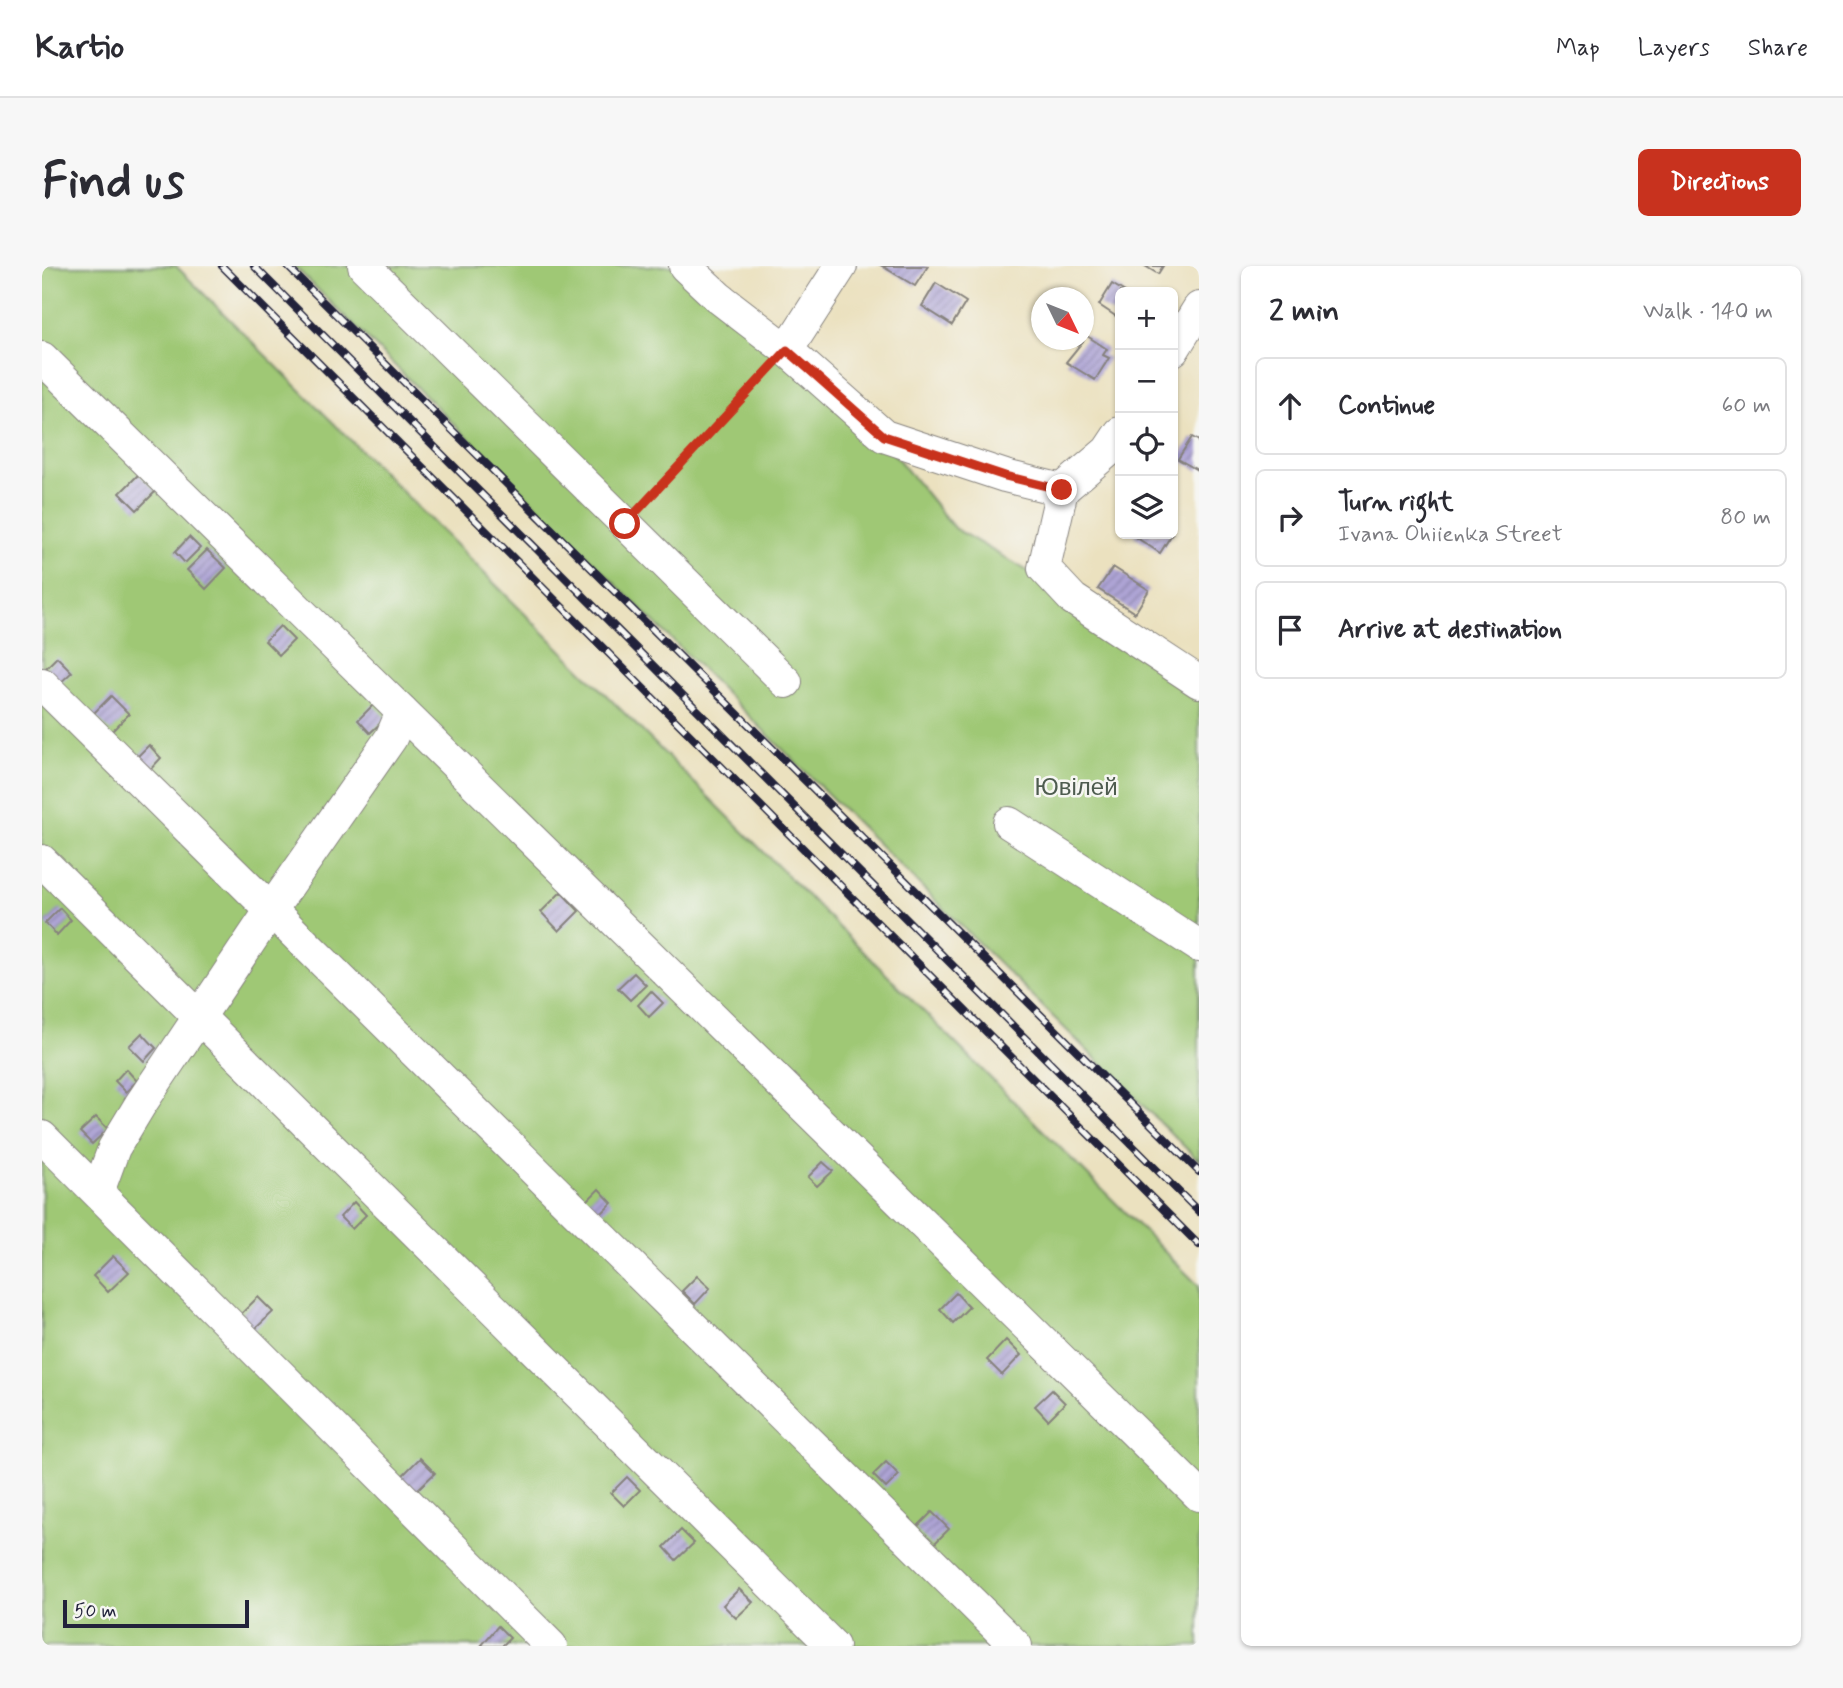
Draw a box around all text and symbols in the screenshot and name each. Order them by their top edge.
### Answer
text: Kartio [35,26,124,70]
text: Map [1556,33,1600,64]
text: Layers [1638,33,1710,64]
text: Share [1748,33,1808,64]
button: Directions [1638,149,1801,216]
text: Find us [42,150,185,215]
north arrow [1031,287,1094,350]
map controls [1115,287,1178,539]
button: + [1115,287,1178,350]
text: 2 min [1269,292,1339,331]
text: Walk · 140 m [1643,297,1773,327]
button: − [1115,350,1178,413]
icon: ahead [1271,387,1309,425]
text: Continue [1338,389,1435,423]
text: 60 m [1722,391,1771,421]
button: locate [1115,413,1178,476]
route end [1046,474,1077,505]
button: layers [1115,476,1178,539]
text: Turn right [1338,486,1454,520]
icon: right [1271,499,1309,537]
text: 80 m [1720,503,1771,533]
route start [609,508,640,539]
text: Ivana Ohiienka Street [1338,520,1563,550]
icon: arrive [1271,611,1309,649]
text: Arrive at destination [1338,613,1562,647]
park label: Ювілей [1034,773,1118,804]
scale bar [63,1597,248,1629]
text: 50 m [74,1599,117,1624]

